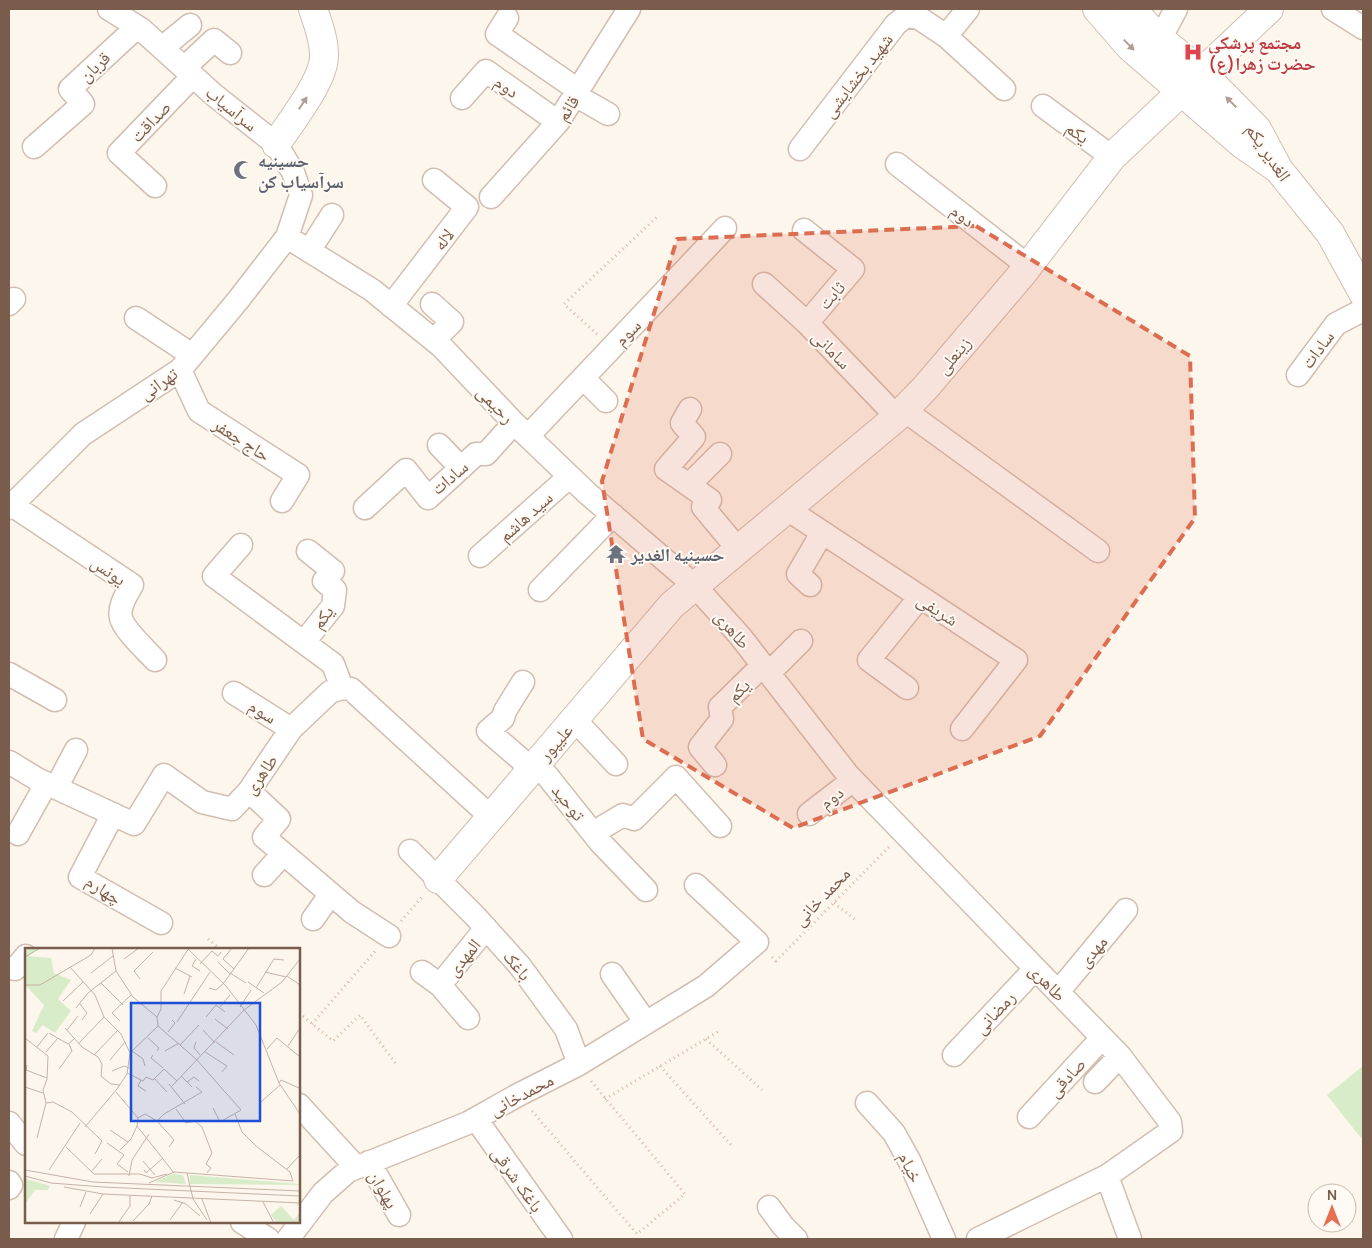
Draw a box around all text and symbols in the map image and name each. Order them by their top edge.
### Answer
street label: شهید بخشایشی [816,28,898,122]
place label: مجتمع پرشکی حضرت زهرا(ع) [1208,30,1316,75]
one-way arrow [1123,39,1135,51]
hospital icon: مجتمع پرشکی حضرت زهرا(ع) [1182,41,1204,63]
street label: قربان [73,45,115,87]
street label: دوم [489,69,524,104]
street label: سرآسیاب [201,80,263,136]
street label: قائم [550,90,585,126]
street label: صداقت [124,95,176,147]
one-way arrow [298,96,308,110]
one-way arrow [1225,96,1237,108]
street label: یکم [1061,115,1095,150]
street label: الغدیر یکم [1240,118,1297,186]
place label: حسینیه سرآسیاب کن [258,148,344,193]
mosque icon: حسینیه سرآسیاب کن [232,159,254,181]
street label: دوم [945,198,980,233]
street label: لاله [427,223,459,255]
street label: ثابت [812,276,850,314]
street label: سوم [608,313,646,351]
street label: سامانی [807,324,857,374]
street label: سادات [1295,325,1339,373]
street label: زینعلی [930,331,976,379]
street label: تهرانی [134,361,182,405]
street label: رحیمی [472,380,520,428]
street label: حاج جعفر [207,411,275,467]
street label: سادات [425,454,473,500]
street label: سید هاشم [493,485,558,548]
place label: حسینیه الغدیر [630,542,725,566]
temple icon: حسینیه الغدیر [605,543,627,565]
street label: یونس [87,549,131,591]
street label: شریفی [913,587,963,631]
street label: یکم [305,600,340,634]
street label: طاهری [710,604,756,654]
street label: یکم [721,673,756,708]
street label: سوم [244,693,282,730]
street label: علیپور [532,718,578,767]
street label: طاهری [237,749,283,799]
street label: توحید [547,778,591,826]
street label: دوم [814,780,849,815]
street label: محمد خانی [787,861,855,931]
street label: چهارم [81,868,127,910]
street label: مهدی [1072,930,1112,972]
street label: المهدی [440,933,486,981]
street label: باغک [498,945,538,985]
inset map [25,948,300,1223]
street label: طاهری [1024,958,1072,1006]
street label: رمضانی [968,985,1020,1039]
street label: صادقی [1042,1052,1090,1102]
street label: محمدخانی [485,1067,557,1121]
street label: باغک شرقی [487,1141,549,1217]
street label: خیام [892,1148,929,1187]
street label: پهلوان [363,1165,405,1213]
north arrow [1307,1183,1357,1233]
text: N [1327,1185,1337,1204]

